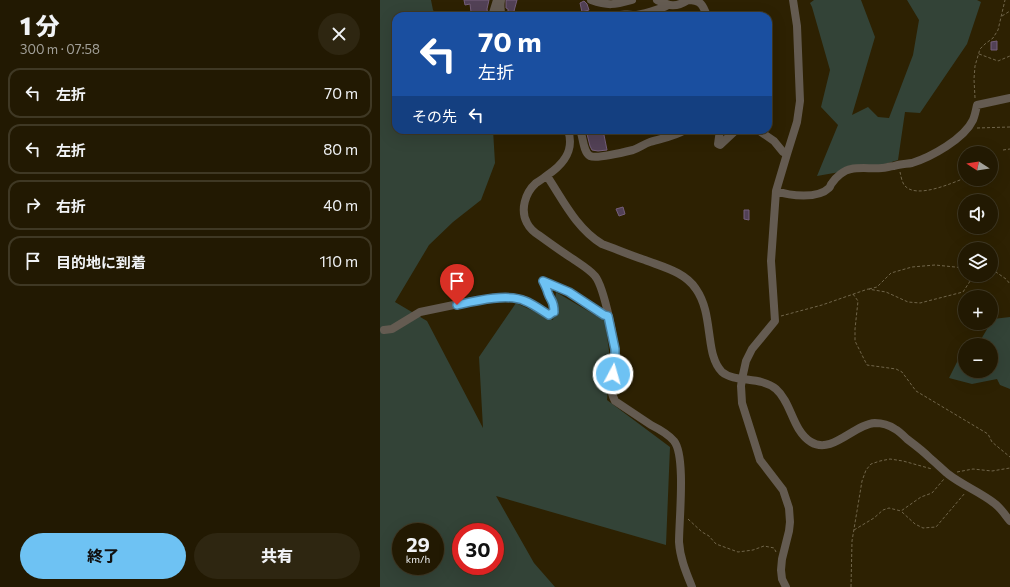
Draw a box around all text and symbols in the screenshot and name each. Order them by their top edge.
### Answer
text: 1 分 [20,11,60,40]
button: close [318,13,360,55]
text: 70 m [478,24,542,58]
icon: left [412,28,464,80]
text: 300 m · 07:58 [20,41,100,57]
text: 左折 [478,61,514,83]
icon: left [22,82,44,104]
text: 70 m [324,84,358,102]
text: 左折 [56,85,86,103]
icon: left [465,104,487,126]
text: その先 [412,107,457,125]
icon: left [22,138,44,160]
text: 80 m [323,140,358,158]
text: 左折 [56,141,86,159]
north arrow [958,146,998,186]
map controls [958,146,998,378]
icon: right [22,194,44,216]
button: sound [958,194,998,234]
text: 40 m [323,196,358,214]
text: 右折 [56,197,86,215]
button: layers [958,242,998,282]
icon: arrive [22,250,44,272]
text: 110 m [319,252,358,270]
text: 目的地に到着 [56,253,146,271]
pin [440,264,474,305]
icon: arrive [446,270,468,292]
button: + [958,290,998,330]
button: − [958,338,998,378]
position arrow [592,353,634,395]
speed limit sign: 30 [452,523,504,575]
text: 29 [406,532,430,556]
button: 終了 [20,533,186,579]
button: 共有 [194,533,360,579]
text: km/h [406,553,430,565]

